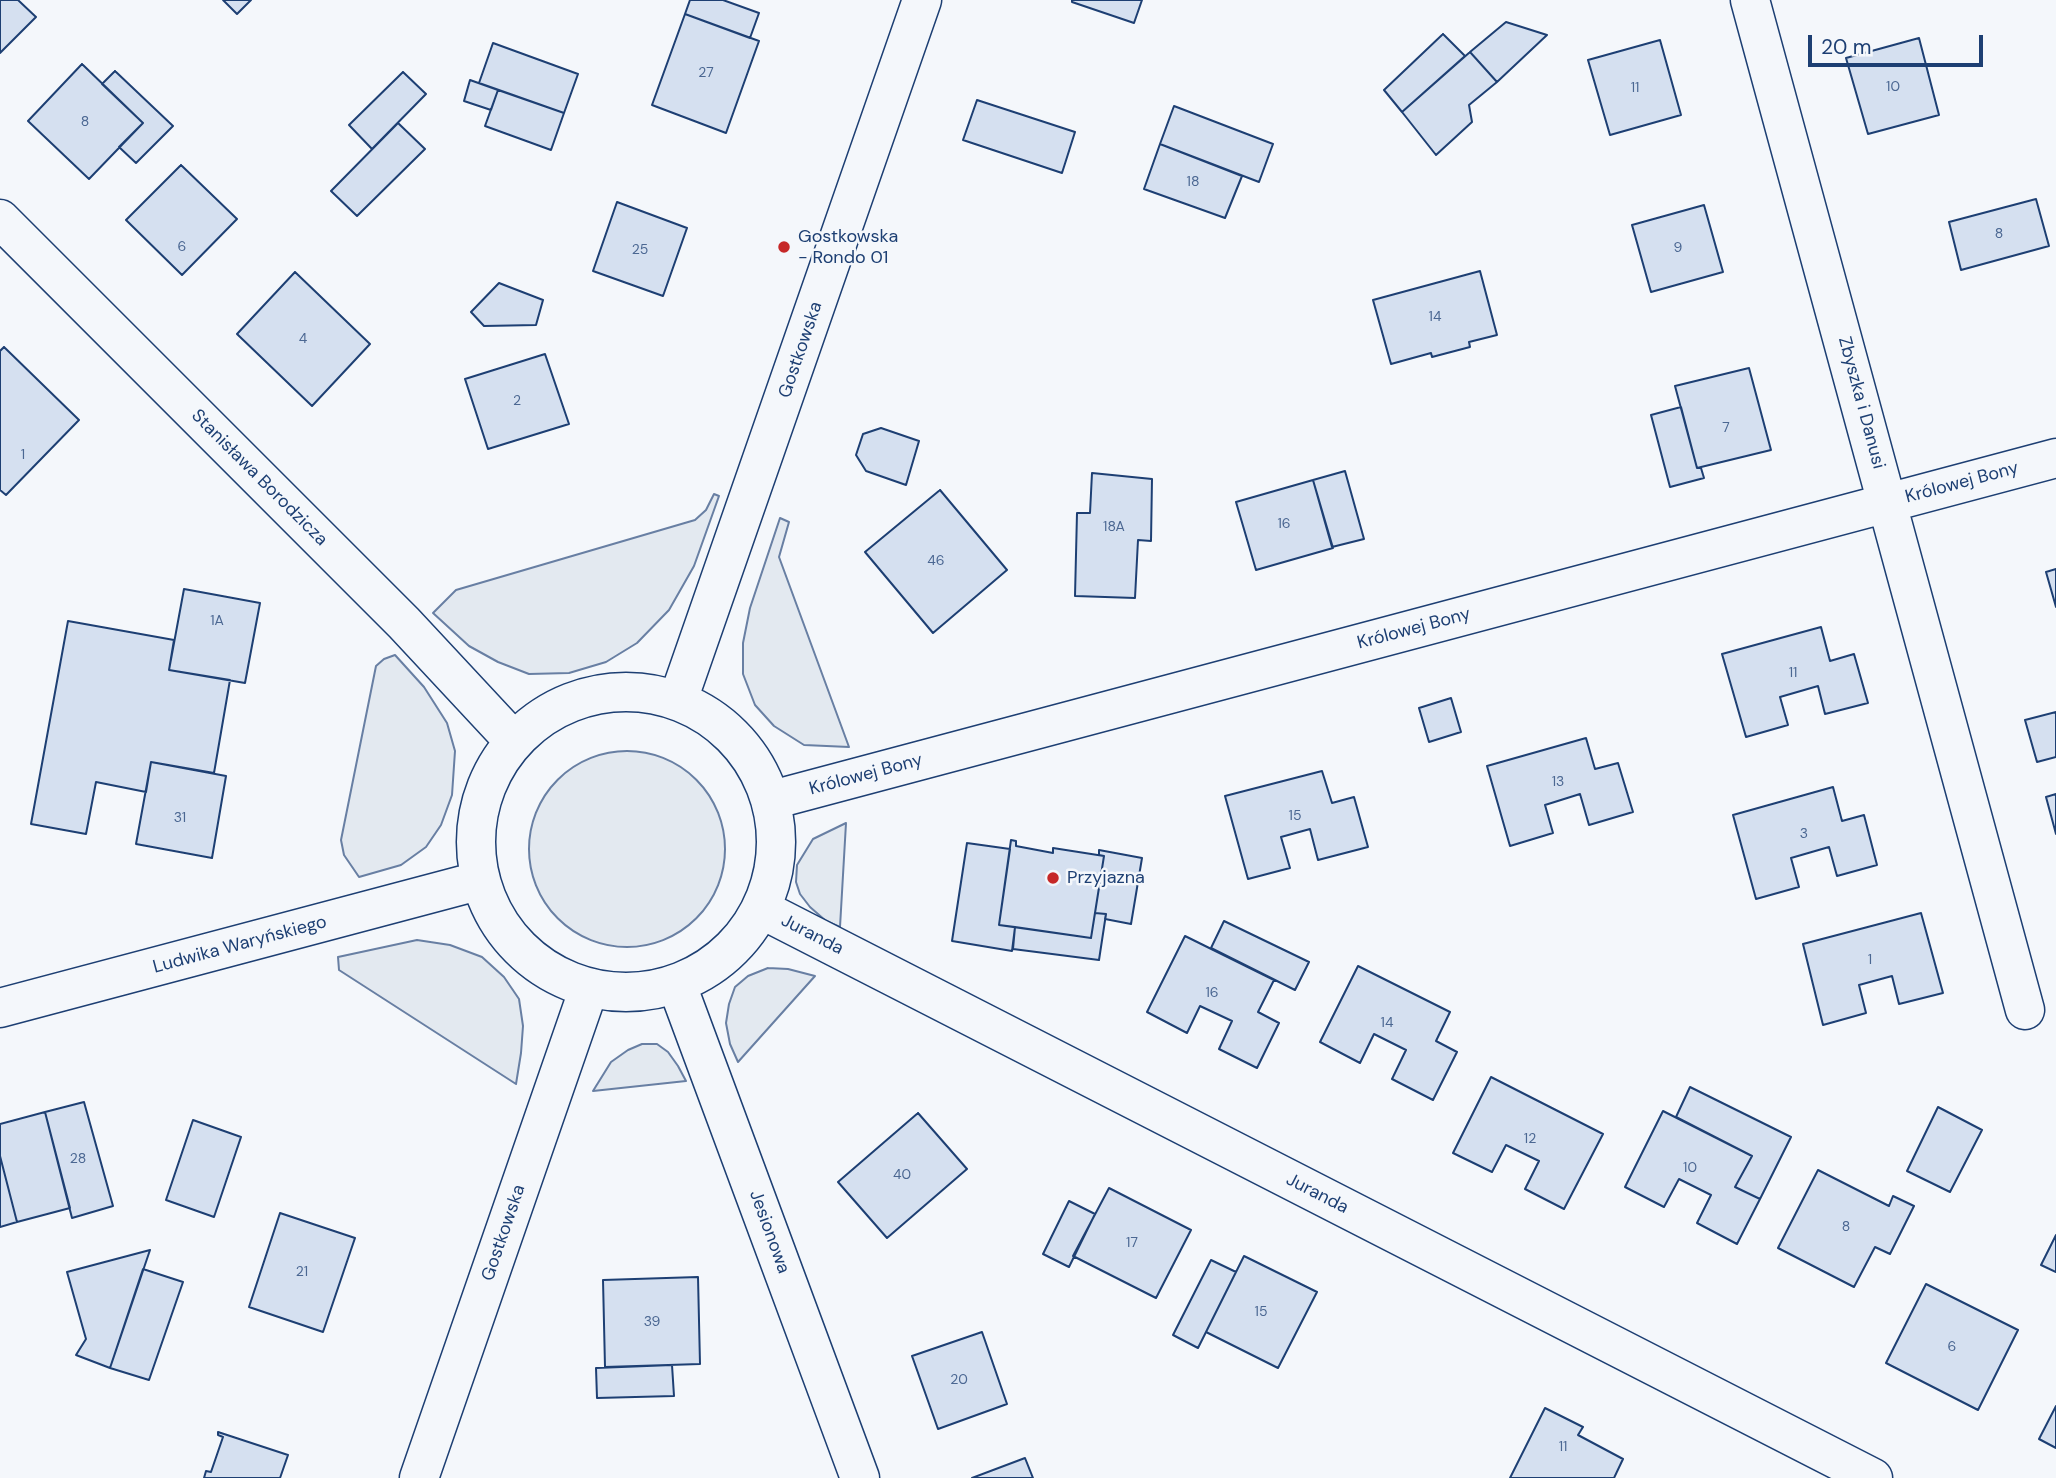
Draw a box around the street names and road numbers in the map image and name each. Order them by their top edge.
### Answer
street label: Gostkowska [774,299,828,401]
street label: Zbyszka i Danusi [1833,335,1889,471]
street label: Stanisława Borodzicza [186,405,332,551]
street label: Królowej Bony [1903,458,2021,508]
street label: Królowej Bony [1355,604,1473,654]
street label: Królowej Bony [807,750,925,800]
street label: Juranda [777,910,847,960]
street label: Ludwika Waryńskiego [151,911,329,979]
street label: Juranda [1282,1169,1352,1219]
street label: Gostkowska [477,1182,531,1284]
street label: Jesionowa [744,1187,794,1277]

